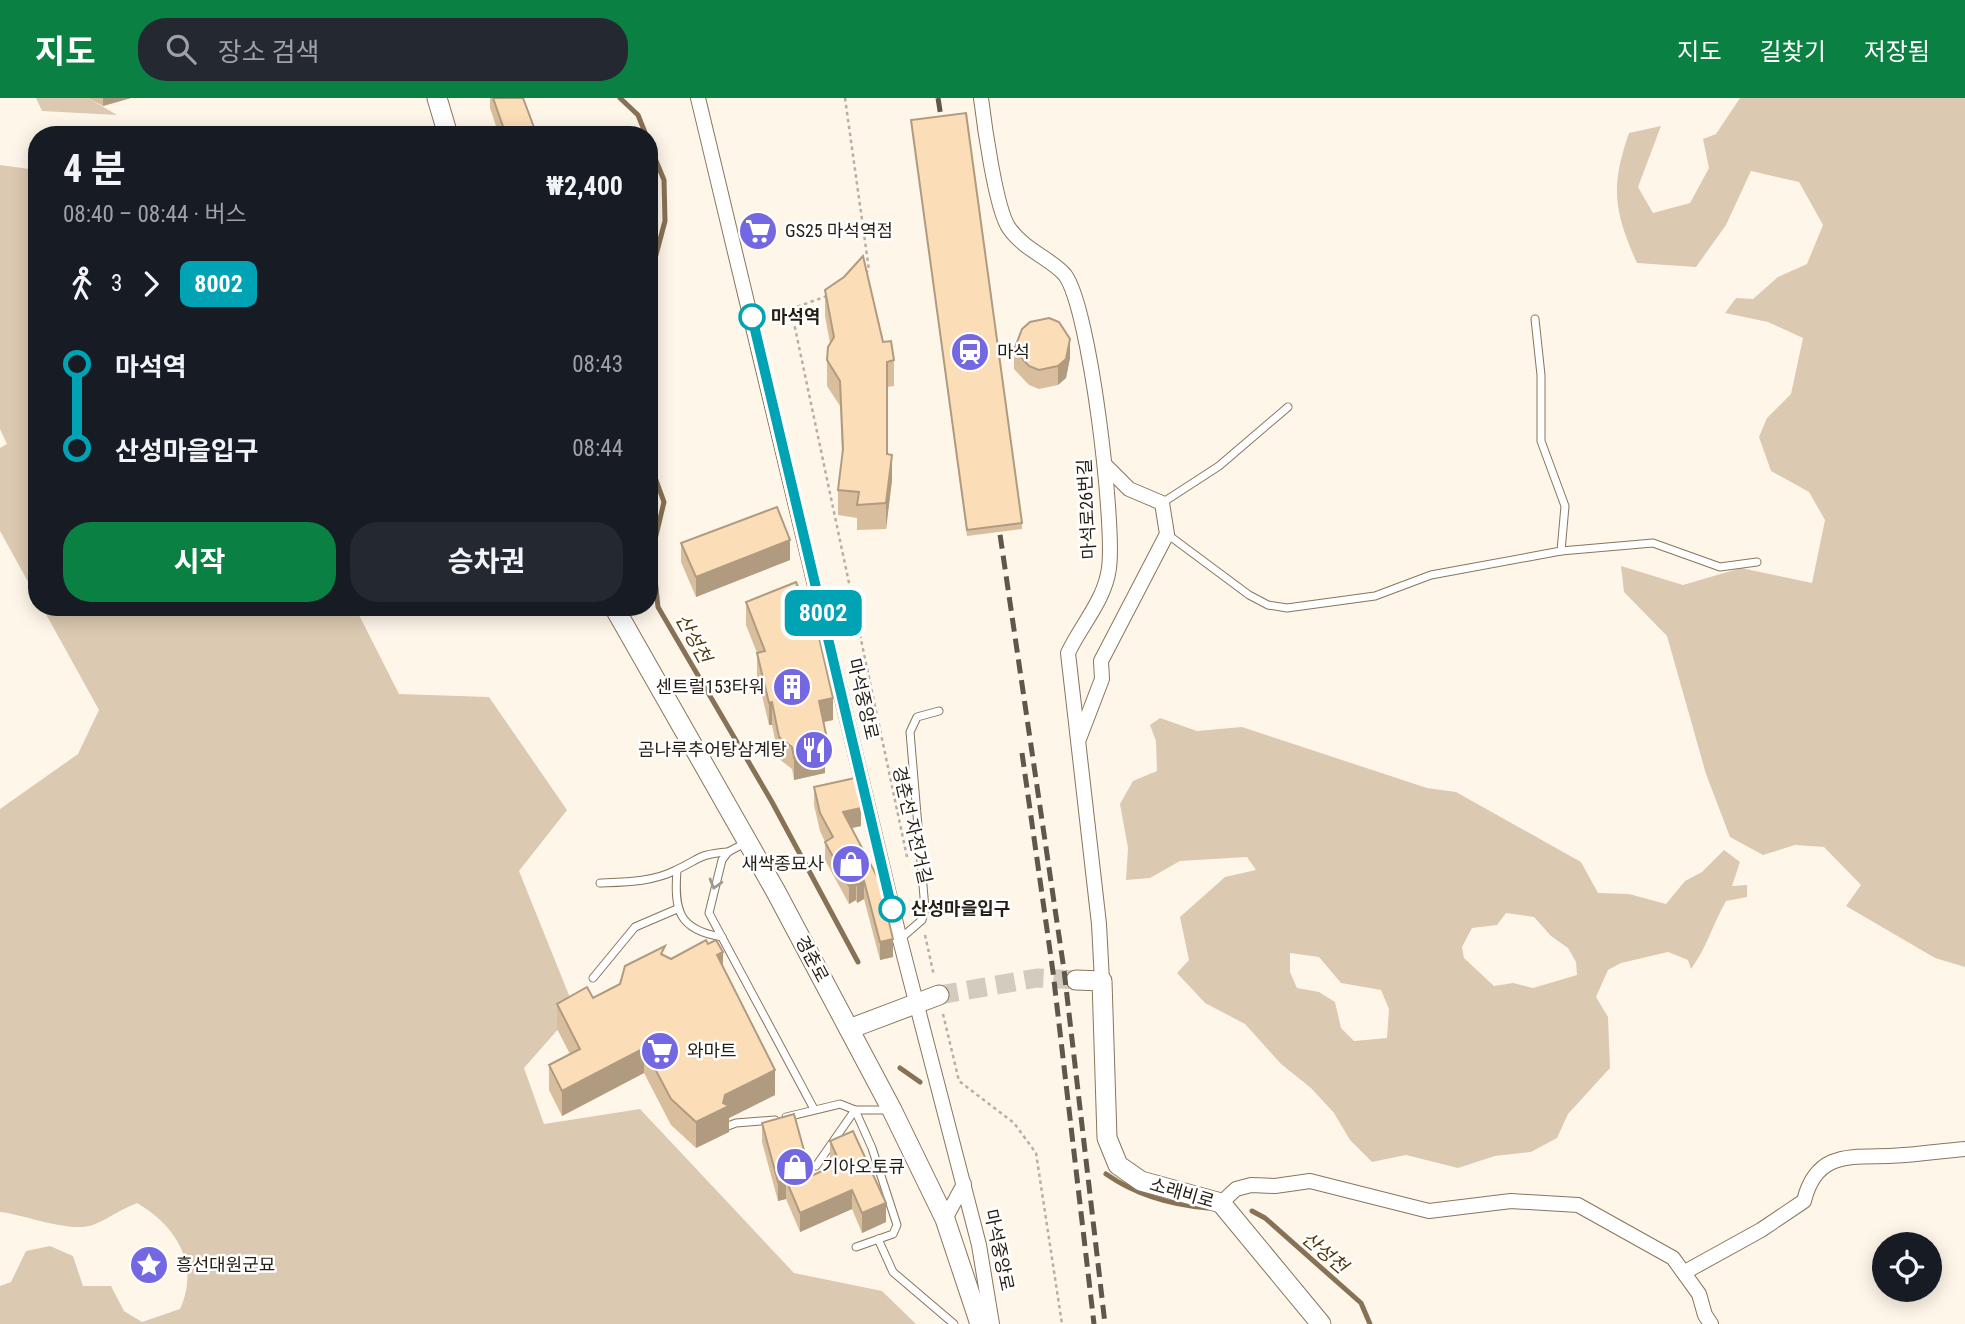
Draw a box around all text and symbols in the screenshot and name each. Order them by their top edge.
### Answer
search box [138,18,628,81]
icon: search [162,30,200,68]
text: 지도 [35,32,96,71]
text: 장소 검색 [218,37,319,67]
text: 지도 [1677,38,1722,66]
text: 길찾기 [1760,38,1826,66]
text: 저장됨 [1864,38,1930,66]
text: 4 분 [63,147,126,191]
text: ₩2,400 [546,171,623,201]
text: 08:40 – 08:44 · 버스 [63,201,247,228]
supermarket icon: GS25 마석역점 [737,210,779,252]
place label: GS25 마석역점 [785,220,893,241]
icon: walk [63,265,101,303]
icon: forward [132,265,170,303]
text: 3 [111,270,122,297]
text: 8002 [194,270,243,298]
marker: 마석역 [739,304,765,330]
place label: 마석역 [771,306,821,327]
station icon: 마석 [949,331,991,373]
place label: 마석 [997,341,1030,362]
text: 08:43 [572,351,623,378]
text: 마석역 [115,352,187,382]
text: 08:44 [572,435,623,462]
text: 산성마을입구 [115,436,259,466]
street label: 마석로26번길 [1073,458,1100,560]
button: 시작 [63,522,336,602]
button: 승차권 [350,522,623,602]
line badge: 8002 [774,590,872,636]
text: 8002 [799,599,847,627]
water label: 산성천 [671,610,717,668]
street label: 마석중앙로 [844,656,883,742]
building icon: 센트럴153타워 [771,666,813,708]
place label: 센트럴153타워 [656,676,765,697]
restaurant icon: 곰나루추어탕삼계탕 [793,729,835,771]
place label: 곰나루추어탕삼계탕 [638,739,787,760]
street label: 경춘선 자전거길 [889,764,936,886]
shop icon: 새싹종묘사 [830,843,872,885]
place label: 새싹종묘사 [741,853,824,874]
one-way arrow [709,878,724,890]
marker: 산성마을입구 [879,896,905,922]
place label: 산성마을입구 [911,898,1010,919]
street label: 경춘로 [792,932,833,986]
supermarket icon: 와마트 [639,1030,681,1072]
place label: 와마트 [687,1040,737,1061]
shop icon: 기아오토큐 [774,1146,816,1188]
place label: 기아오토큐 [822,1156,905,1177]
street label: 소래비로 [1147,1173,1217,1212]
street label: 마석중앙로 [981,1207,1018,1293]
water label: 산성천 [1297,1227,1353,1279]
map controls [1872,1232,1942,1302]
button: locate [1872,1232,1942,1302]
place icon: 흥선대원군묘 [128,1244,170,1286]
place label: 흥선대원군묘 [176,1254,275,1275]

